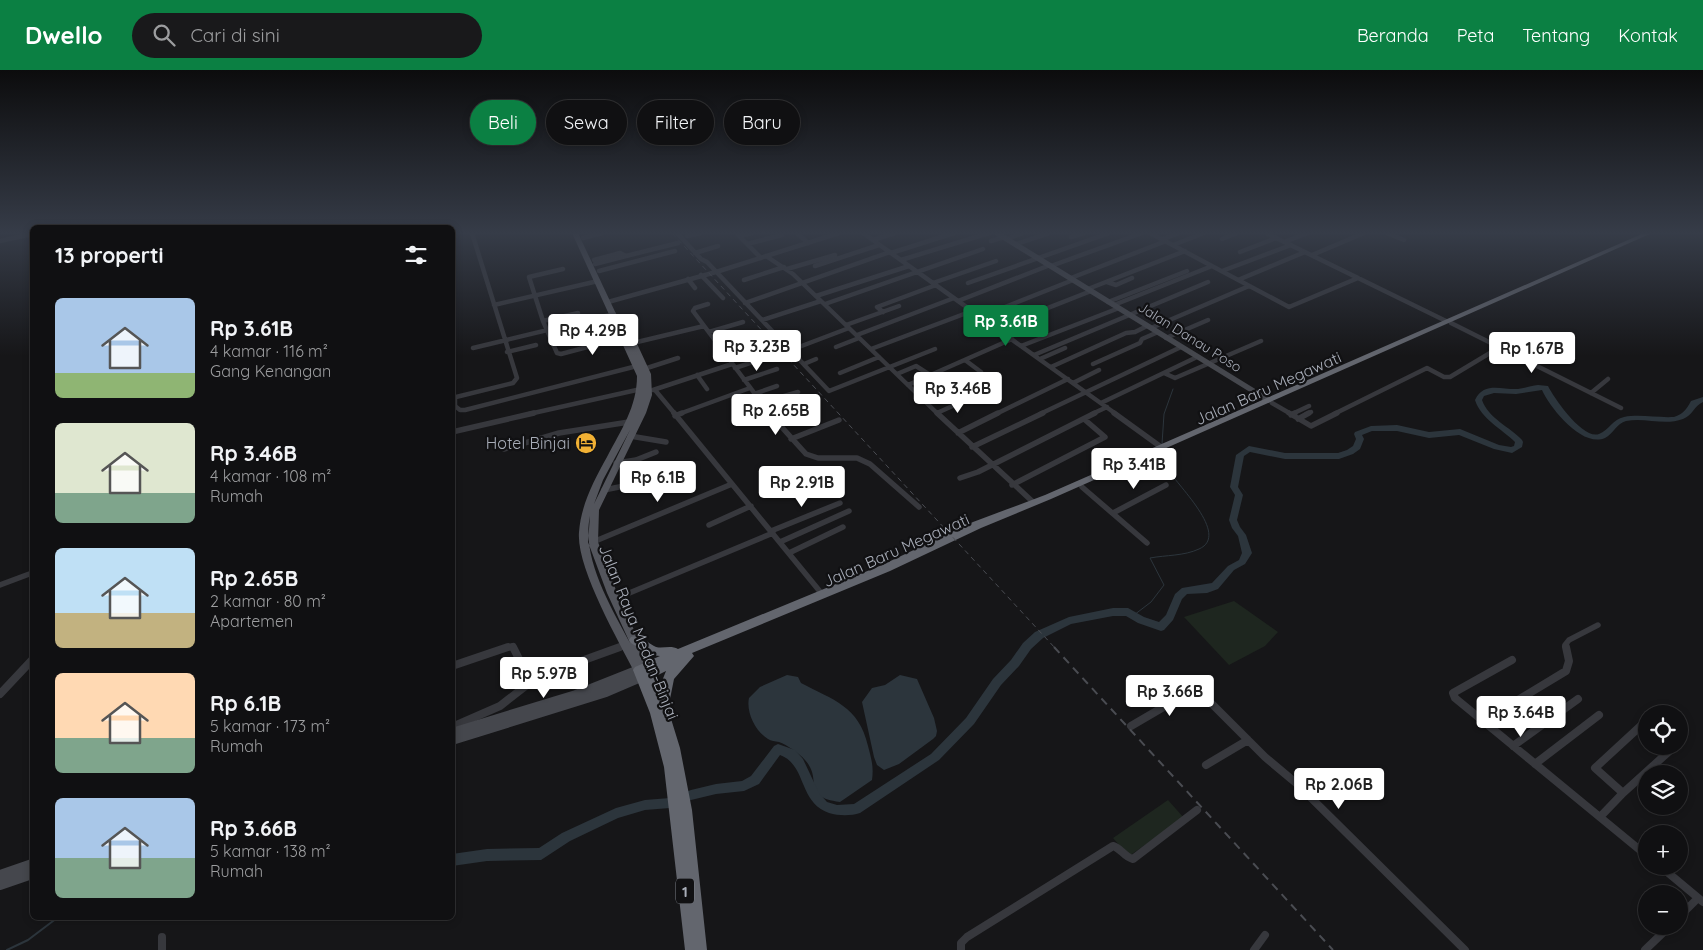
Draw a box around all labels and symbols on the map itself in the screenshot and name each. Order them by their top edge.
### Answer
street label: Jalan Danau Poso [1135,298,1245,376]
pin: Rp 3.61B [954,304,1058,347]
pin: Rp 4.29B [541,314,645,356]
pin: Rp 3.23B [705,330,809,372]
pin: Rp 1.67B [1480,332,1584,374]
street label: Jalan Baru Megawati [1192,347,1344,429]
pin: Rp 3.46B [906,372,1010,414]
pin: Rp 2.65B [724,394,828,436]
hotel icon: Hotel Binjai [574,431,598,455]
place label: Hotel Binjai [486,433,570,453]
pin: Rp 3.41B [1082,448,1186,490]
pin: Rp 6.1B [612,460,704,503]
pin: Rp 2.91B [750,466,854,508]
street label: Jalan Baru Megawati [820,509,972,591]
street label: Jalan Raya Medan-Binjai [595,541,683,723]
pin: Rp 5.97B [492,656,596,699]
pin: Rp 3.66B [1118,674,1222,717]
pin: Rp 3.64B [1469,696,1573,738]
pin: Rp 2.06B [1287,768,1391,810]
road number: 1 [676,878,694,904]

